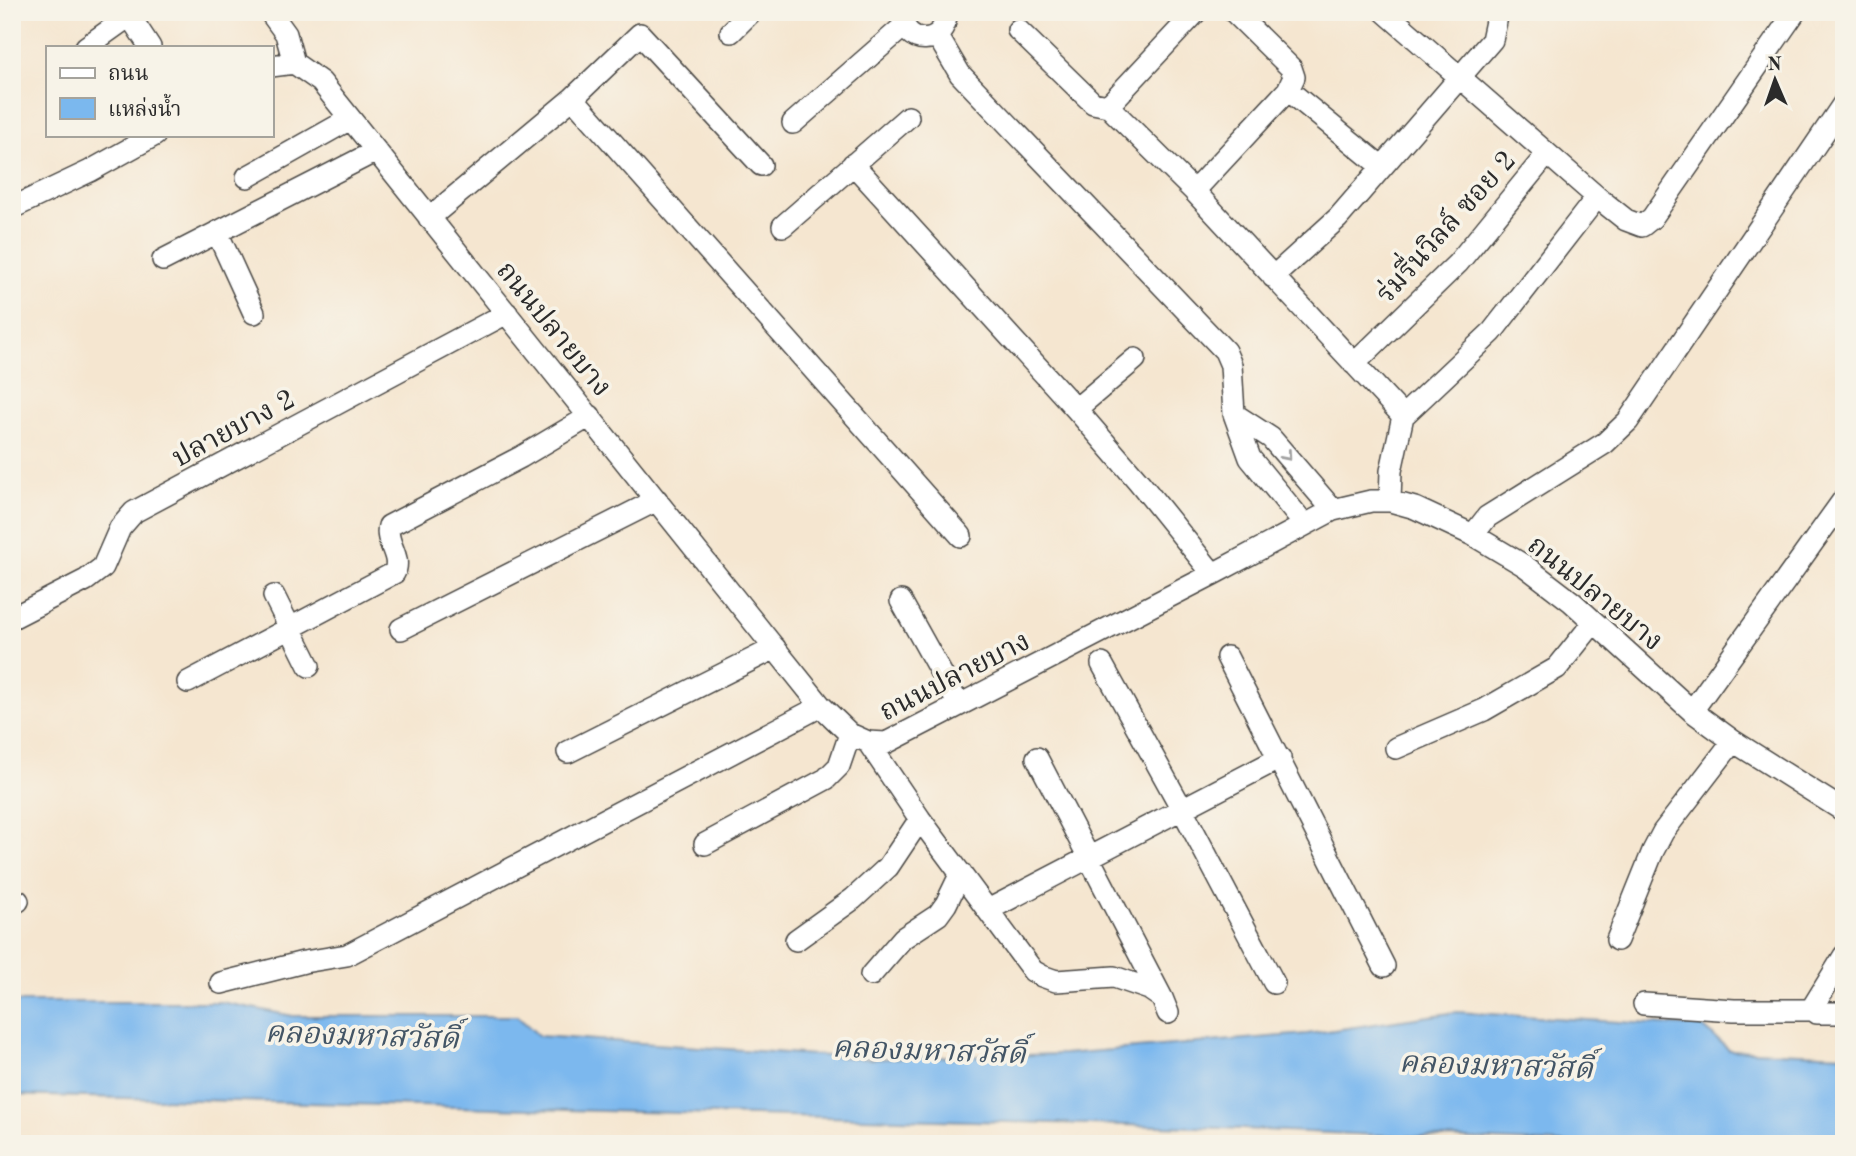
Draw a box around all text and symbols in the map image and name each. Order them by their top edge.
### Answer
legend [46,46,273,136]
north arrow [1741,46,1811,116]
text: N [1767,56,1783,75]
text: ถนน [108,64,149,85]
text: แหล่งน้ำ [108,93,181,121]
street label: ร่มรื่นวิลล์ ซอย 2 [1365,141,1522,309]
street label: ถนนปลายบาง [490,257,616,403]
street label: ปลายบาง 2 [168,385,300,474]
one-way arrow [1278,448,1291,461]
street label: ถนนปลายบาง [1521,531,1667,657]
street label: ถนนปลายบาง [875,627,1035,727]
water label: คลองมหาสวัสดิ์ [264,1010,469,1056]
water label: คลองมหาสวัสดิ์ [831,1025,1036,1071]
water label: คลองมหาสวัสดิ์ [1398,1040,1603,1086]

